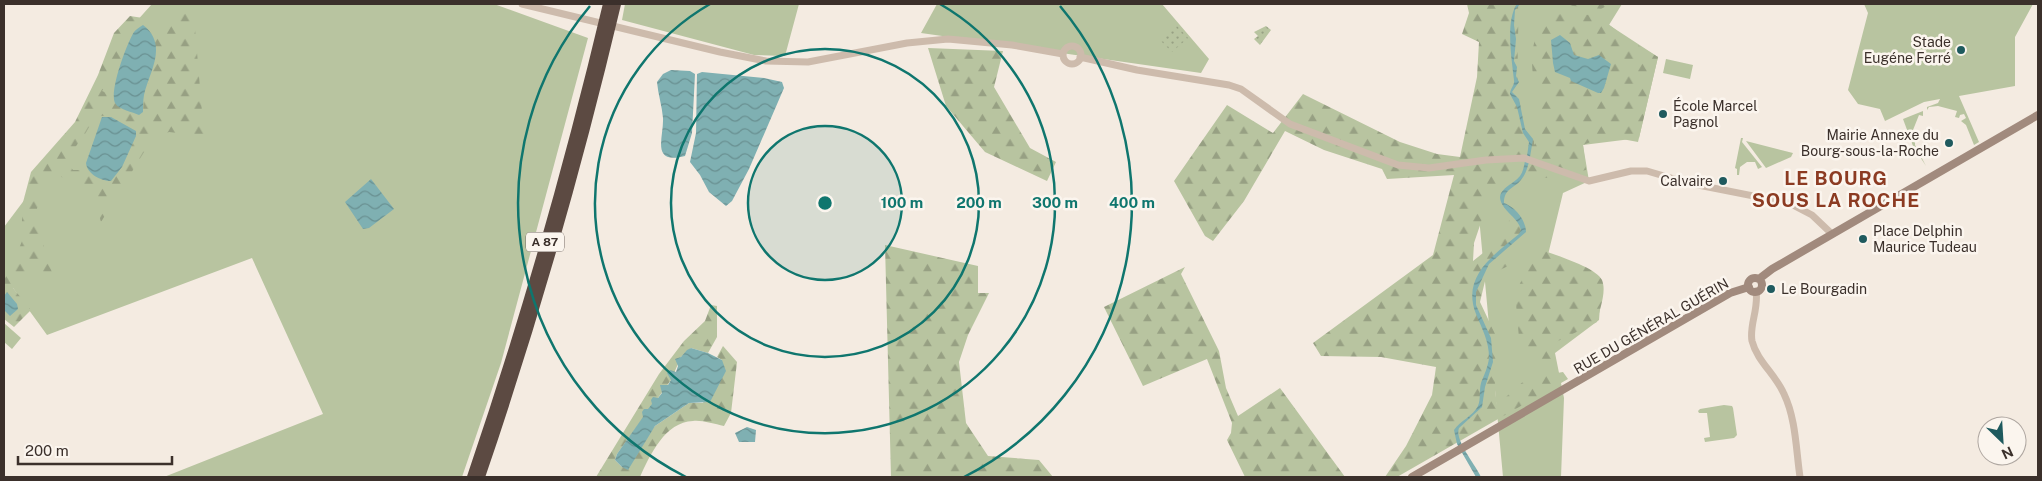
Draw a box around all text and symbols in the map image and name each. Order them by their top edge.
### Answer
place label: Stade Eugéne Ferré [1864,34,1951,66]
marker: Stade Eugéne Ferré [1955,44,1967,56]
place label: École Marcel Pagnol [1673,97,1757,130]
marker: École Marcel Pagnol [1657,108,1669,120]
place label: Mairie Annexe du Bourg-sous-la-Roche [1801,127,1939,159]
marker: Mairie Annexe du Bourg-sous-la-Roche [1943,137,1955,149]
district label: LE BOURG SOUS LA ROCHE [1752,167,1920,211]
place label: Calvaire [1660,173,1713,189]
marker: Calvaire [1717,175,1729,187]
centre of rings [816,194,834,212]
text: 100 m [881,194,923,211]
text: 200 m [956,194,1002,211]
text: 300 m [1032,194,1078,211]
text: 400 m [1109,194,1155,211]
place label: Place Delphin Maurice Tudeau [1873,223,1977,255]
road number: A 87 [526,232,564,252]
marker: Place Delphin Maurice Tudeau [1857,233,1869,245]
street label: RUE DU GÉNÉRAL GUÉRIN [1570,274,1731,377]
place label: Le Bourgadin [1781,281,1867,297]
marker: Le Bourgadin [1765,283,1777,295]
north arrow [1977,416,2027,466]
scale bar [18,434,171,466]
text: 200 m [25,442,69,459]
text: N [1999,443,2016,462]

